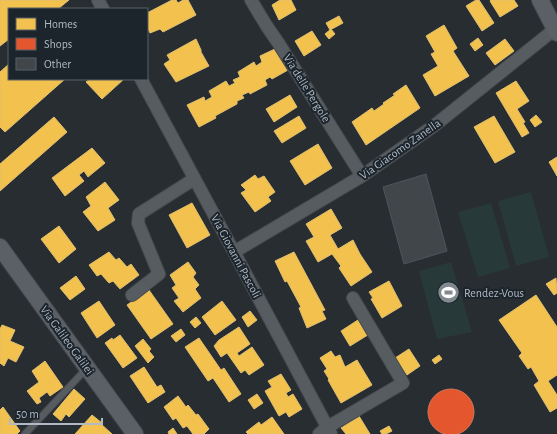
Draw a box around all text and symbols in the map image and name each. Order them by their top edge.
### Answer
legend [8,8,148,80]
text: Homes [44,18,77,30]
text: Shops [44,38,72,50]
street label: Via delle Pergole [281,52,333,124]
text: Other [44,58,71,70]
street label: Via Giacomo Zanella [357,116,443,181]
street label: Via Giovanni Pascoli [209,212,263,300]
sports icon: Rendez-Vous [436,280,462,306]
place label: Rendez-Vous [464,287,524,299]
street label: Via Galileo Galilei [38,303,96,377]
scale bar [10,400,102,426]
text: 50 m [16,408,39,420]

